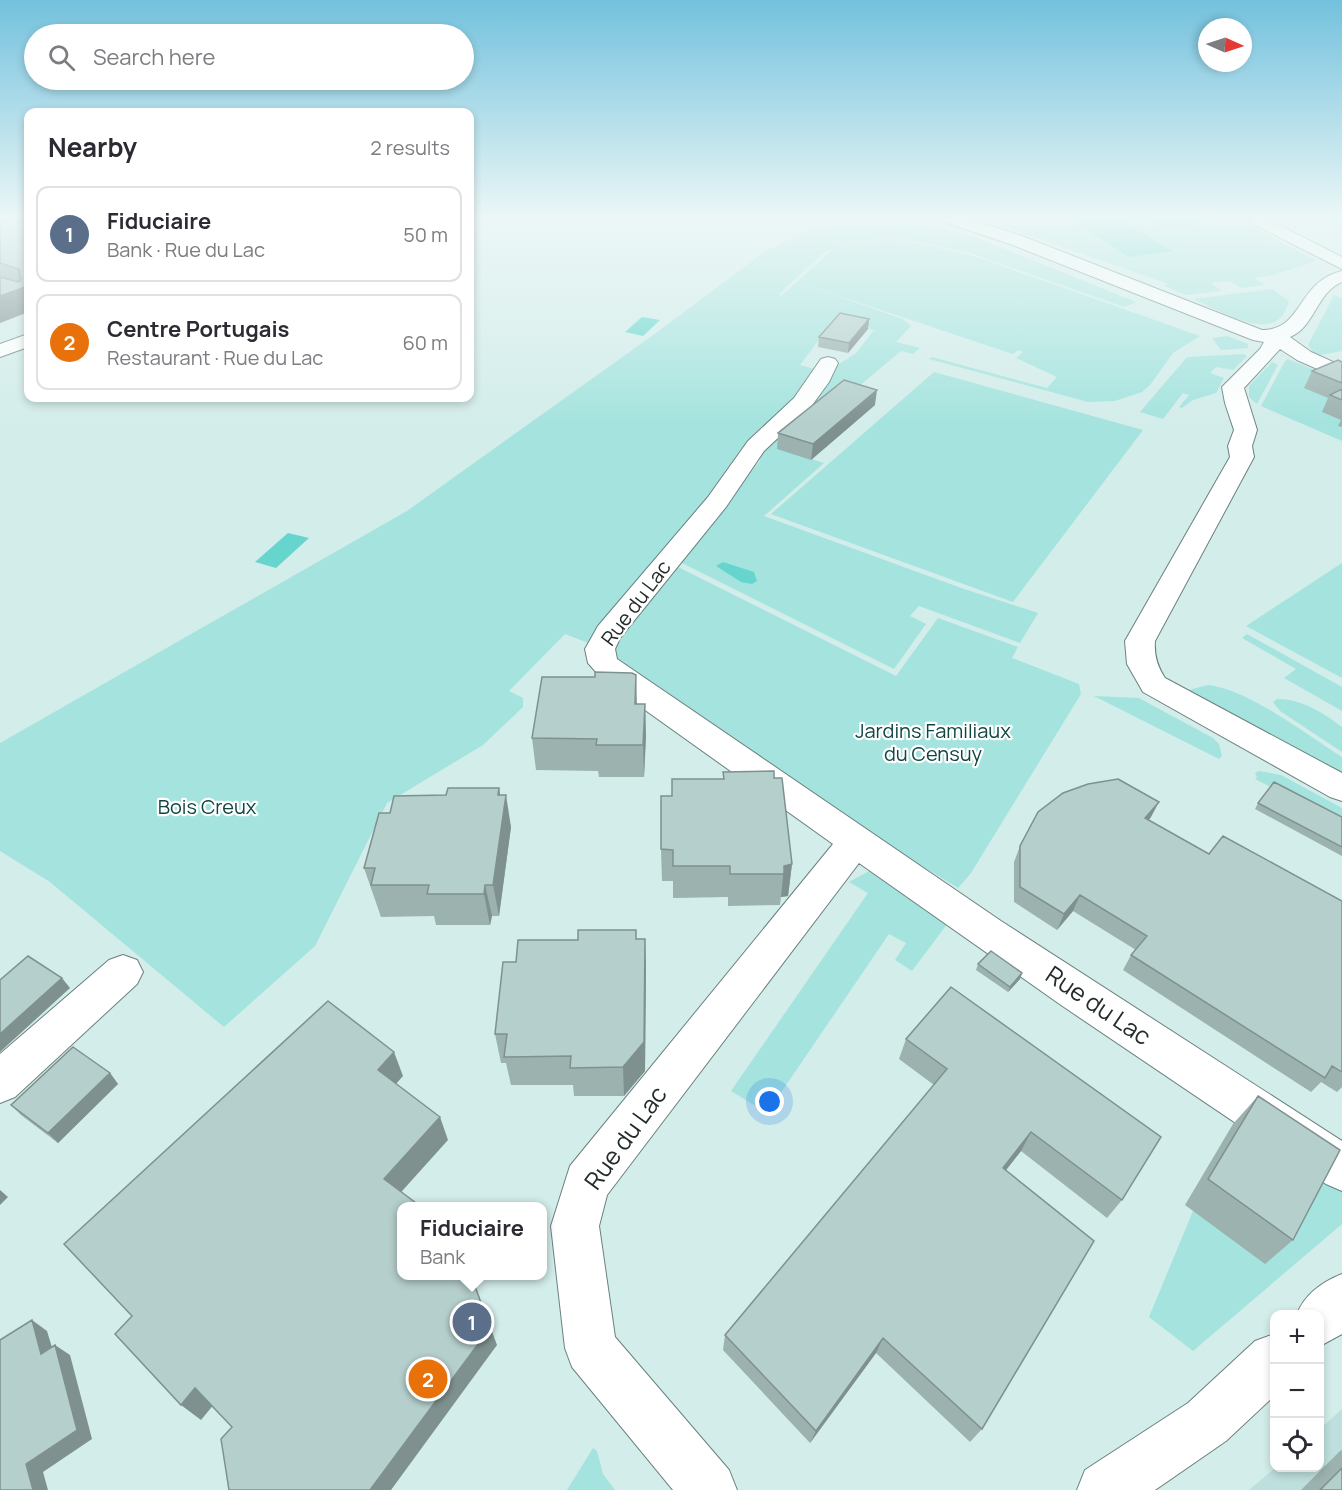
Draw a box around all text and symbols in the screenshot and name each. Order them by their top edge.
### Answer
north arrow [1198,18,1252,72]
search box [24,24,474,90]
icon: search [45,41,78,74]
text: Search here [93,42,215,72]
text: Nearby [48,129,137,165]
text: 2 results [370,134,450,161]
text: Fiduciaire [107,206,211,236]
text: 1 [65,221,74,248]
text: 50 m [403,221,448,248]
text: Bank · Rue du Lac [107,236,265,263]
text: Centre Portugais [107,314,289,344]
text: 2 [64,329,75,356]
text: 60 m [402,329,448,356]
text: Restaurant · Rue du Lac [107,344,323,371]
street label: Rue du Lac [595,555,677,651]
park label: Jardins Familiaux du Censuy [855,717,1011,767]
park label: Bois Creux [158,793,257,820]
street label: Rue du Lac [1040,957,1158,1052]
street label: Rue du Lac [576,1079,674,1196]
your location [755,1087,784,1116]
popup [397,1202,547,1280]
text: Fiduciaire [420,1213,524,1243]
text: Bank [420,1243,465,1270]
pin: 1 [452,1300,492,1344]
map controls [1270,1310,1324,1472]
button: + [1270,1310,1324,1364]
pin: 2 [408,1356,448,1402]
button: − [1270,1364,1324,1418]
button: locate [1270,1418,1324,1472]

